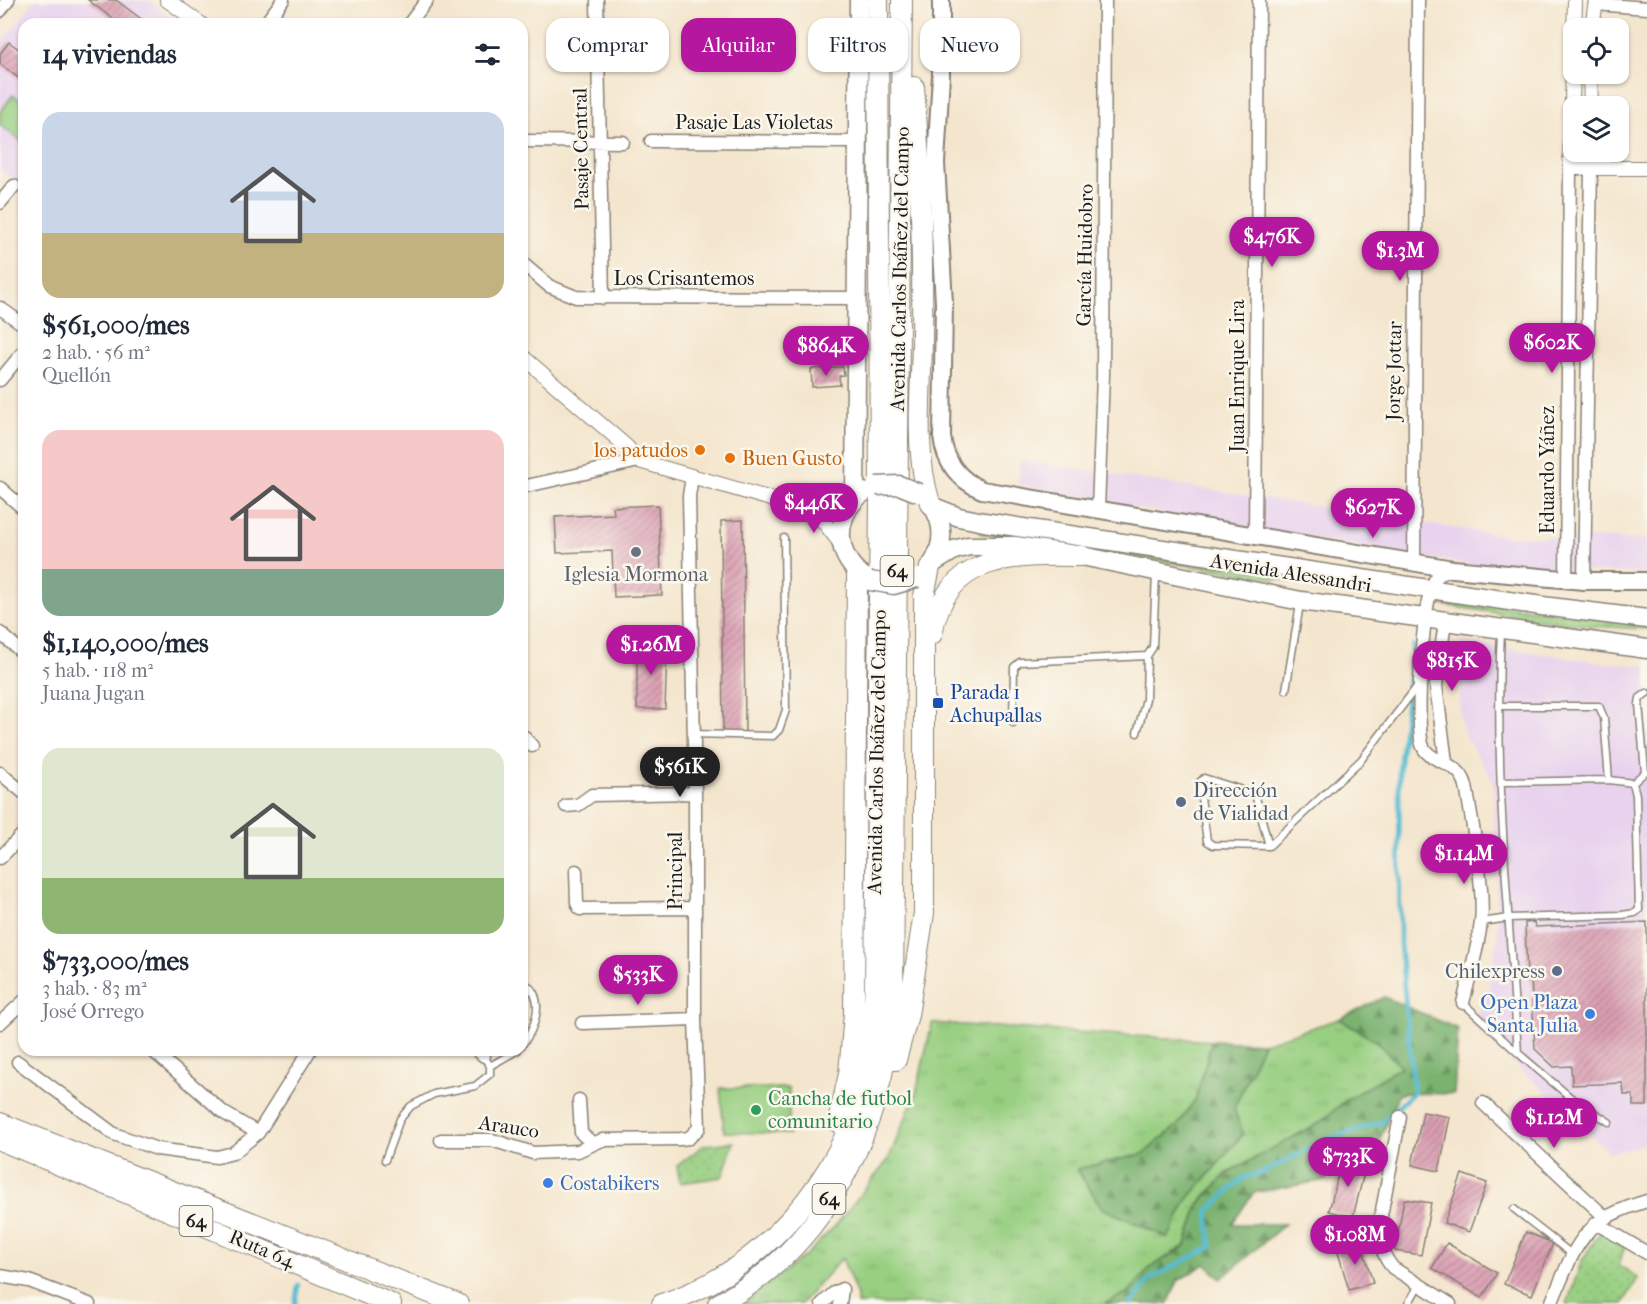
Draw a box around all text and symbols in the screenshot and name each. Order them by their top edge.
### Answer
chip: Comprar [546,18,669,72]
chip: Alquilar [681,18,796,72]
chip: Filtros [808,18,908,72]
chip: Nuevo [920,18,1020,72]
map controls [1563,18,1629,162]
button: locate [1563,18,1629,84]
icon: filters [471,38,504,71]
text: 14 viviendas [42,39,177,70]
street label: Pasaje Central [568,87,594,210]
button: layers [1563,96,1629,162]
street label: Pasaje Las Violetas [675,111,833,134]
street label: Avenida Carlos Ibáñez del Campo [886,126,914,413]
icon: home [219,151,327,259]
street label: García Huidobro [1072,183,1098,327]
pin: $476K [1230,217,1314,268]
text: $476K [1243,225,1301,248]
pin: $1.3M [1358,231,1442,282]
text: $1.3M [1376,239,1424,262]
street label: Los Crisantemos [614,267,754,290]
street label: Juan Enrique Lira [1226,299,1249,455]
text: $561,000/mes [42,310,189,341]
street label: Jorge Jottar [1382,321,1406,423]
pin: $602K [1510,323,1594,374]
pin: $864K [784,326,868,377]
text: $602K [1523,331,1581,354]
text: $864K [797,334,855,357]
text: 2 hab. · 56 m² [42,341,150,364]
text: Quellón [42,364,111,387]
street label: Eduardo Yáñez [1536,405,1559,534]
place label: los patudos [593,439,688,462]
marker: los patudos [693,443,707,457]
place label: Buen Gusto [742,447,842,470]
marker: Buen Gusto [723,451,737,465]
icon: home [219,469,327,577]
pin: $446K [772,483,856,534]
pin: $627K [1331,488,1415,539]
text: $446K [784,491,844,514]
text: $627K [1345,496,1401,519]
marker: Iglesia Mormona [629,545,643,559]
street label: Avenida Alessandri [1208,549,1373,597]
road number: 64 [880,556,914,586]
place label: Iglesia Mormona [564,563,709,586]
street label: Avenida Carlos Ibáñez del Campo [863,609,891,896]
pin: $1.26M [602,625,700,676]
text: $1,140,000/mes [42,628,209,659]
text: $1.26M [620,633,682,656]
pin: $815K [1410,641,1494,692]
text: $815K [1426,649,1478,672]
text: 5 hab. · 118 m² [42,659,153,682]
place label: Parada 1 Achupallas [949,681,1042,727]
text: Juana Jugan [42,682,145,705]
marker: Parada 1 Achupallas [931,696,945,710]
pin: $561K [638,747,722,798]
text: $561K [654,755,706,778]
place label: Dirección de Vialidad [1193,779,1290,825]
icon: home [219,787,327,895]
marker: Dirección de Vialidad [1174,795,1188,809]
street label: Principal [664,831,687,910]
pin: $1.14M [1415,834,1513,885]
text: $1.14M [1434,842,1494,865]
text: $733,000/mes [42,946,189,977]
pin: $533K [596,955,680,1006]
place label: Chilexpress [1445,960,1545,983]
text: $533K [613,963,663,986]
marker: Chilexpress [1550,964,1564,978]
text: 3 hab. · 83 m² [42,977,147,1000]
place label: Open Plaza Santa Julia [1480,991,1579,1037]
text: José Orrego [42,1000,144,1023]
marker: Open Plaza Santa Julia [1583,1007,1597,1021]
place label: Cancha de futbol comunitario [768,1087,912,1133]
pin: $1.12M [1505,1098,1603,1149]
marker: Cancha de futbol comunitario [749,1103,763,1117]
text: $1.12M [1525,1106,1583,1129]
street label: Arauco [476,1111,541,1143]
pin: $733K [1306,1137,1390,1188]
text: $733K [1322,1145,1374,1168]
place label: Costabikers [560,1172,659,1195]
marker: Costabikers [541,1176,555,1190]
road number: 64 [812,1184,846,1214]
road number: 64 [180,1206,212,1236]
pin: $1.08M [1306,1215,1404,1266]
text: $1.08M [1324,1223,1386,1246]
street label: Ruta 64 [226,1225,299,1273]

